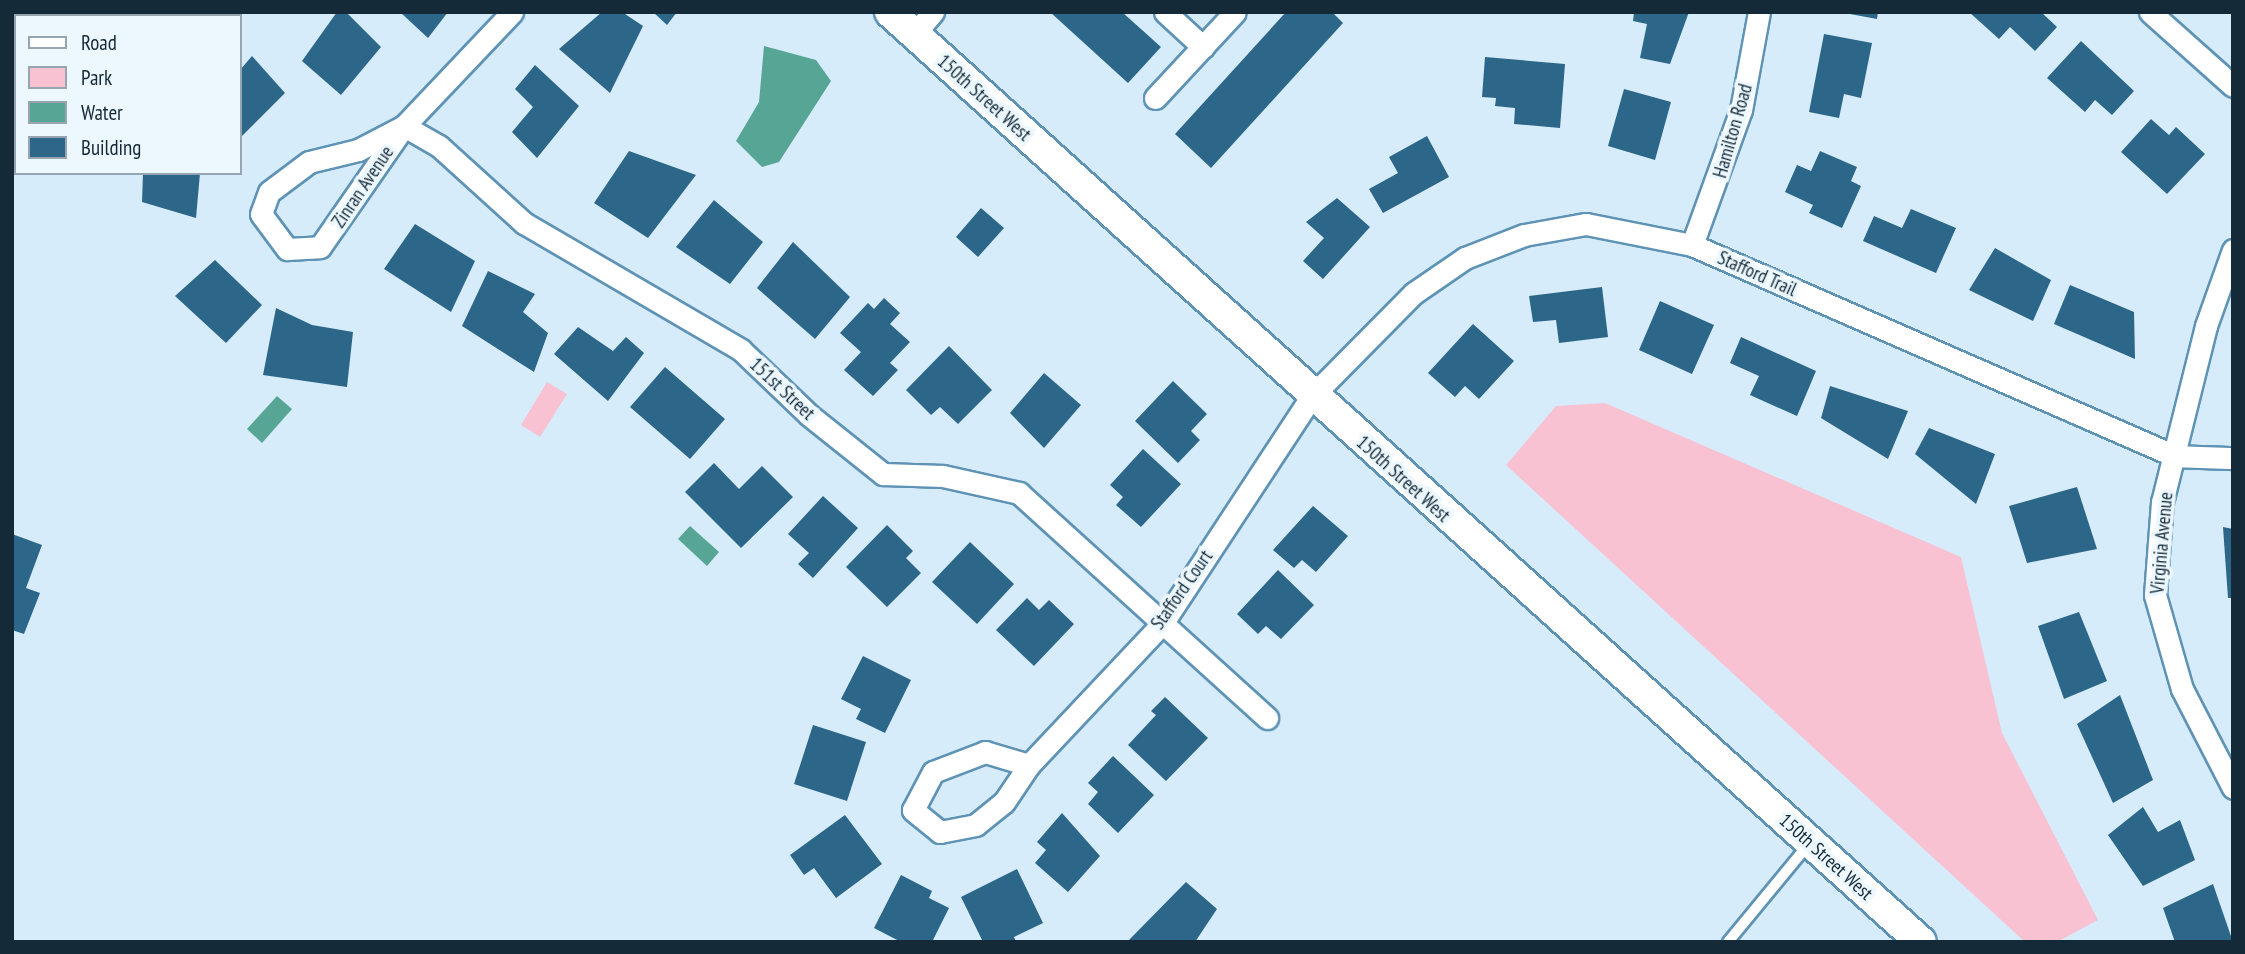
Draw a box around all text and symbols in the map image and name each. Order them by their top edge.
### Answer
legend [14,14,242,175]
text: Road [81,29,117,56]
street label: 150th Street West [932,50,1036,146]
text: Park [81,64,112,91]
street label: Hamilton Road [1709,81,1757,181]
text: Water [81,99,123,126]
text: Building [81,134,141,161]
street label: Zinran Avenue [327,142,399,232]
street label: Stafford Trail [1714,246,1800,302]
street label: 151st Street [745,353,819,425]
street label: 150th Street West [1351,431,1455,527]
street label: Virginia Avenue [2146,491,2178,595]
street label: Stafford Court [1146,546,1218,634]
street label: 150th Street West [1774,809,1878,905]

